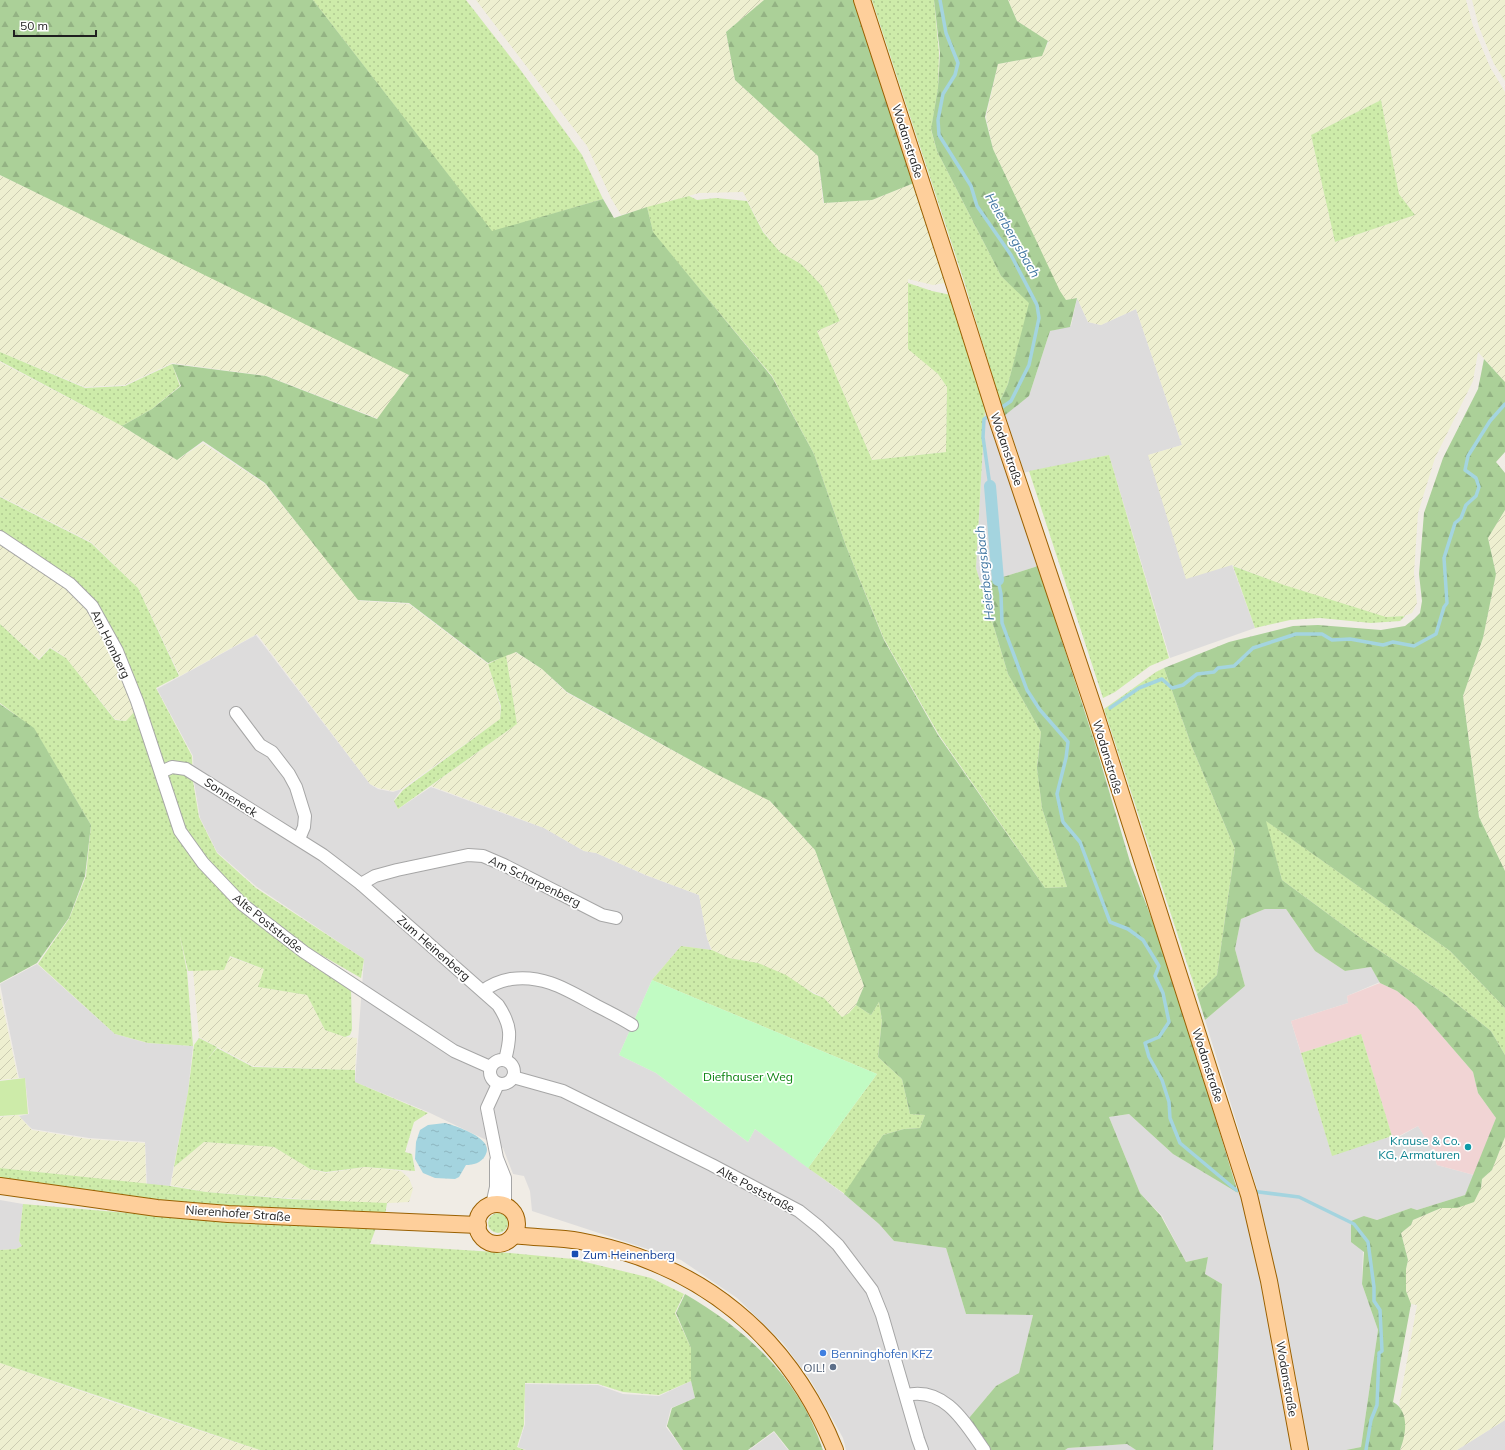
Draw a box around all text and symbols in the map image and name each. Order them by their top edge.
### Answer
scale bar [14,12,96,38]
text: 50 m [20,18,48,33]
street label: Wodanstraße [889,102,927,180]
water label: Heierbergsbach [982,190,1044,280]
street label: Wodanstraße [987,410,1027,488]
water label: Heierbergsbach [971,525,997,621]
street label: Am Homberg [88,607,134,681]
street label: Wodanstraße [1090,718,1126,796]
street label: Sonneneck [201,774,261,820]
street label: Am Scharpenberg [487,852,583,910]
street label: Alte Poststraße [230,890,306,956]
street label: Zum Heinenberg [394,912,474,984]
street label: Wodanstraße [1189,1026,1227,1104]
park label: Diefhauser Weg [703,1069,793,1084]
place label: Krause & Co. KG, Armaturen [1378,1133,1460,1162]
marker: Krause & Co. KG, Armaturen [1463,1142,1473,1152]
street label: Alte Poststraße [715,1162,797,1216]
street label: Nierenhofer Straße [185,1202,291,1224]
place label: Zum Heinenberg [583,1247,675,1262]
marker: Zum Heinenberg [570,1249,580,1259]
street label: Wodanstraße [1273,1340,1301,1418]
place label: Benninghofen KFZ [831,1346,933,1361]
marker: Benninghofen KFZ [818,1348,828,1358]
place label: OIL! [803,1360,825,1375]
marker: OIL! [828,1362,838,1372]

